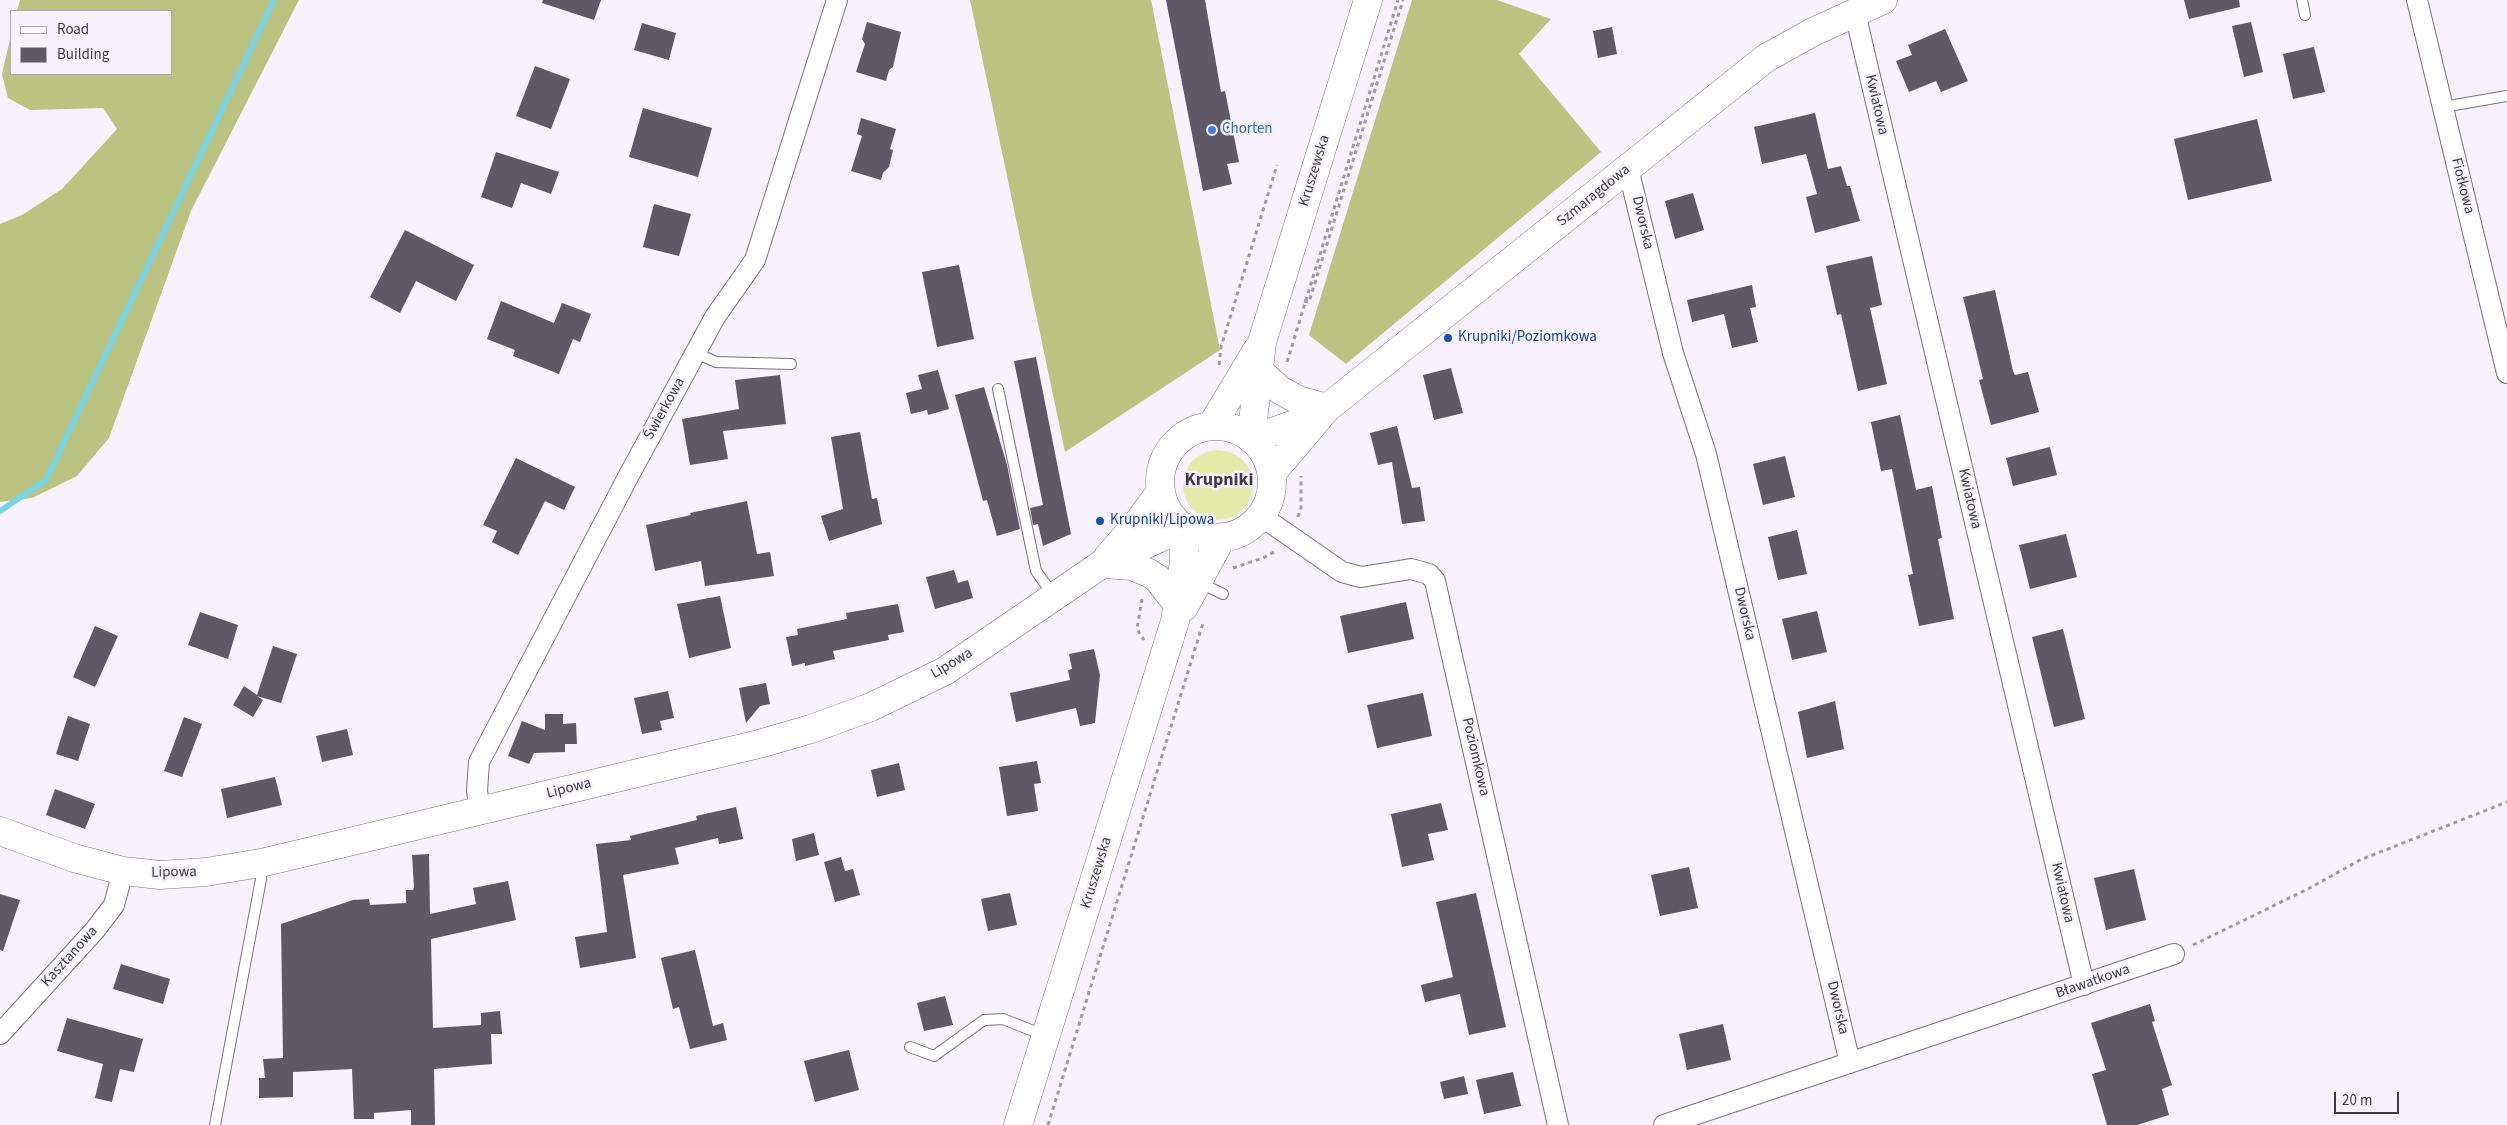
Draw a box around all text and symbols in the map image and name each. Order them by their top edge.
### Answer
legend [10,10,172,75]
text: Road [57,19,89,40]
text: Building [57,44,109,65]
street label: Kwiatowa [1860,73,1892,137]
place label: Chorten [1222,121,1273,139]
marker: Chorten [1206,124,1218,136]
street label: Kruszewska [1296,133,1334,209]
street label: Fiołkowa [2446,156,2478,216]
street label: Szmaragdowa [1554,161,1634,231]
street label: Dworska [1627,194,1657,252]
place label: Krupniki/Poziomkowa [1458,329,1597,347]
marker: Krupniki/Poziomkowa [1442,332,1454,344]
street label: Świerkowa [641,375,689,443]
street label: Kwiatowa [1953,467,1985,531]
district label: Krupniki [1185,470,1253,492]
place label: Krupniki/Lipowa [1110,512,1214,530]
marker: Krupniki/Lipowa [1094,515,1106,527]
street label: Dworska [1729,585,1759,643]
street label: Lipowa [928,645,976,683]
street label: Poziomkowa [1457,716,1493,798]
street label: Lipowa [545,775,593,803]
street label: Kruszewska [1078,835,1116,911]
street label: Kwiatowa [2046,861,2078,925]
street label: Lipowa [151,864,197,882]
street label: Kasztanowa [38,923,102,991]
street label: Bławatkowa [2054,961,2132,1003]
street label: Dworska [1822,979,1852,1037]
scale bar [2337,1082,2402,1114]
text: 20 m [2342,1090,2372,1111]

